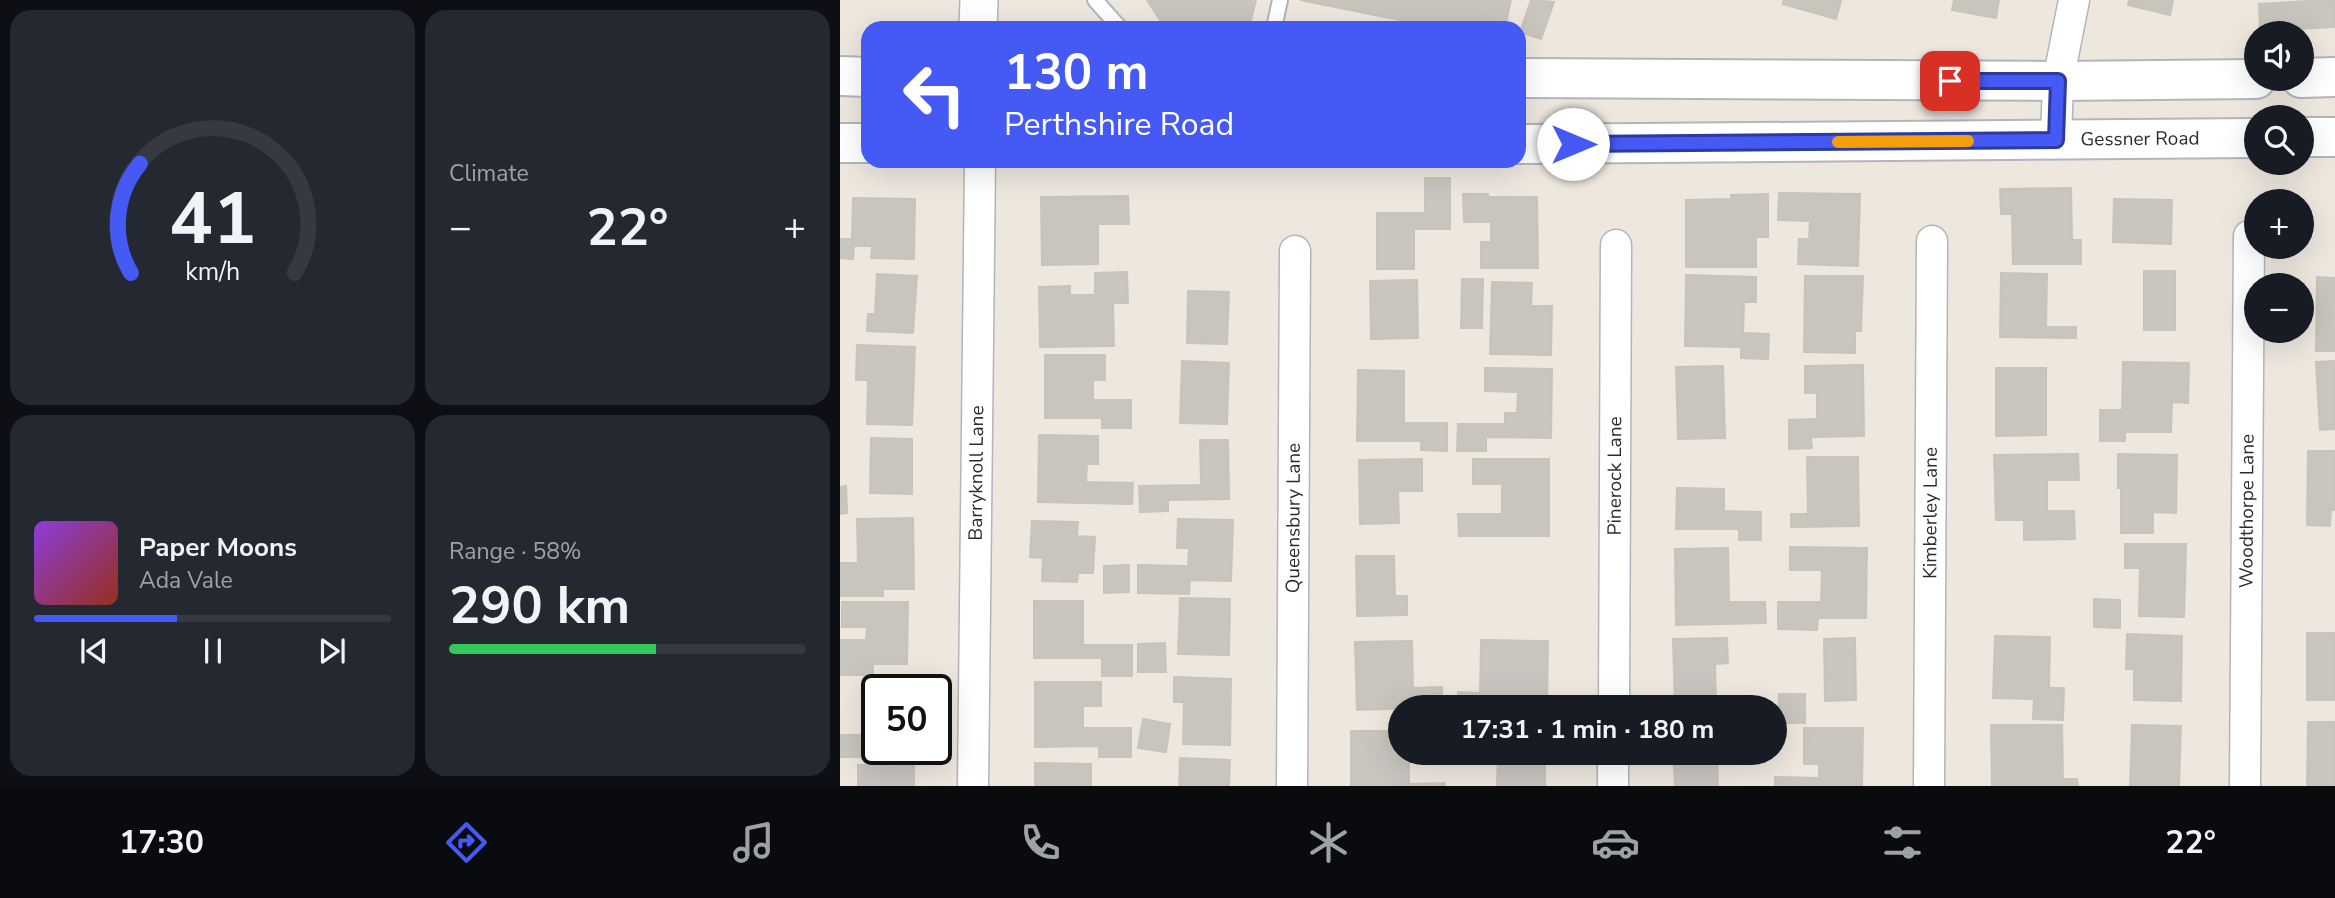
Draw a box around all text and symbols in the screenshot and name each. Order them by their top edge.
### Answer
map controls [2244,21,2314,343]
button: sound [2244,21,2314,91]
text: 130 m [1004,39,1148,106]
icon: left [889,49,980,140]
pin [1920,51,1980,111]
icon: arrive [1931,62,1969,100]
text: Perthshire Road [1004,103,1234,146]
button: search [2244,105,2314,175]
position arrow [1536,107,1610,181]
street label: Gessner Road [2080,125,2200,152]
text: Climate [449,158,529,189]
text: 41 [169,170,256,270]
button: + [2244,189,2314,259]
text: 22° [586,192,669,263]
text: − [449,202,472,253]
text: + [783,202,806,253]
text: km/h [185,255,240,289]
button: − [2244,273,2314,343]
street label: Barryknoll Lane [963,405,990,541]
street label: Pinerock Lane [1602,416,1628,536]
street label: Woodthorpe Lane [2233,434,2261,588]
street label: Queensbury Lane [1280,443,1307,593]
street label: Kimberley Lane [1917,447,1944,579]
text: Paper Moons [139,530,297,565]
text: Range · 58% [449,536,581,567]
text: Ada Vale [139,565,233,596]
text: 290 km [449,570,630,641]
icon: previous [75,632,113,670]
icon: pause [194,632,232,670]
icon: next [313,632,351,670]
speed limit sign: 50 [861,674,952,765]
text: 17:31 · 1 min · 180 m [1461,712,1714,747]
icon: directions [442,818,491,867]
icon: music [729,818,778,867]
icon: phone [1016,818,1065,867]
icon: climate [1304,818,1353,867]
icon: car [1591,818,1640,867]
icon: filters [1878,818,1927,867]
text: 17:30 [119,821,204,864]
text: 22° [2165,821,2216,864]

